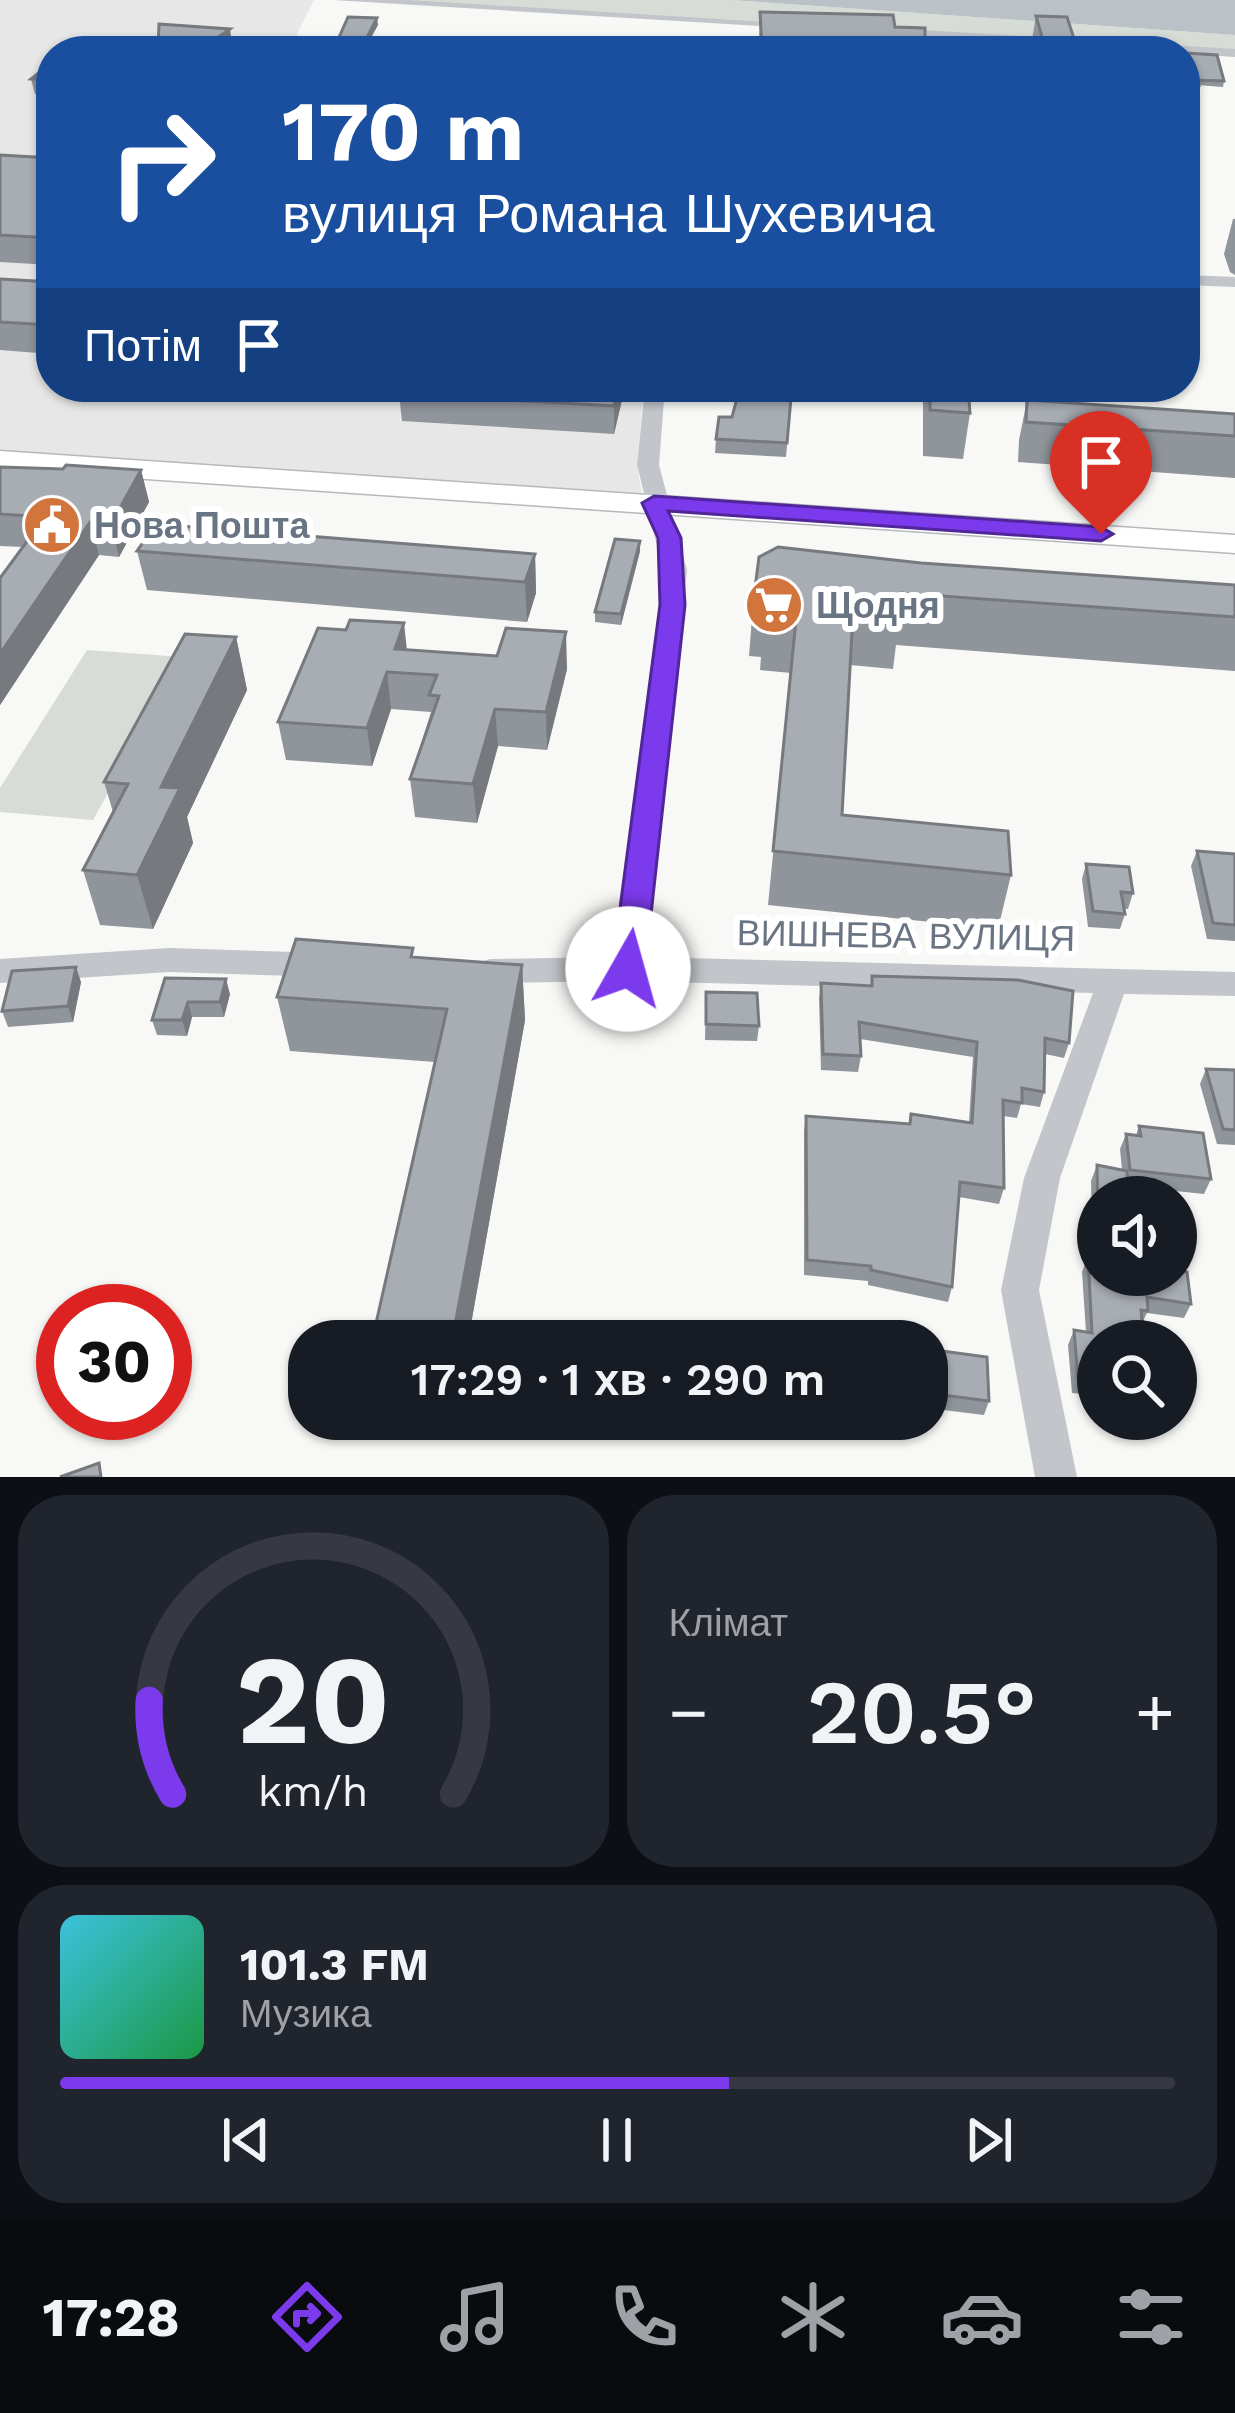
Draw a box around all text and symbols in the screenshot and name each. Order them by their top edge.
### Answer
text: 170 m [282,82,524,180]
icon: right [84,84,240,240]
text: вулиця Романа Шухевича [282,182,935,245]
icon: arrive [226,312,292,378]
text: Потім [84,319,202,372]
pin [1050,411,1152,534]
icon: arrive [1068,429,1134,495]
public building icon: Нова Пошта [21,494,83,556]
place label: Нова Пошта [94,505,310,547]
supermarket icon: Щодня [743,574,805,636]
place label: Щодня [816,585,940,627]
position arrow [565,906,691,1032]
street label: ВИШНЕВА ВУЛИЦЯ [736,912,1076,960]
map controls [1077,1176,1197,1440]
button: sound [1077,1176,1197,1296]
speed limit sign: 30 [36,1284,192,1440]
button: search [1077,1320,1197,1440]
text: 17:29 · 1 хв · 290 m [411,1353,825,1406]
text: Клімат [669,1600,788,1645]
text: 20 [236,1627,391,1773]
text: 20.5° [807,1659,1037,1765]
text: − [669,1674,708,1751]
text: + [1135,1674,1175,1751]
text: km/h [258,1766,368,1816]
text: 101.3 FM [240,1938,429,1991]
text: Музика [240,1991,372,2036]
icon: previous [213,2107,279,2173]
icon: pause [584,2107,650,2173]
icon: next [956,2107,1022,2173]
icon: directions [265,2275,349,2359]
icon: music [433,2275,517,2359]
icon: phone [602,2275,686,2359]
icon: climate [771,2275,855,2359]
icon: car [940,2275,1024,2359]
icon: filters [1109,2275,1193,2359]
text: 17:28 [42,2286,180,2349]

